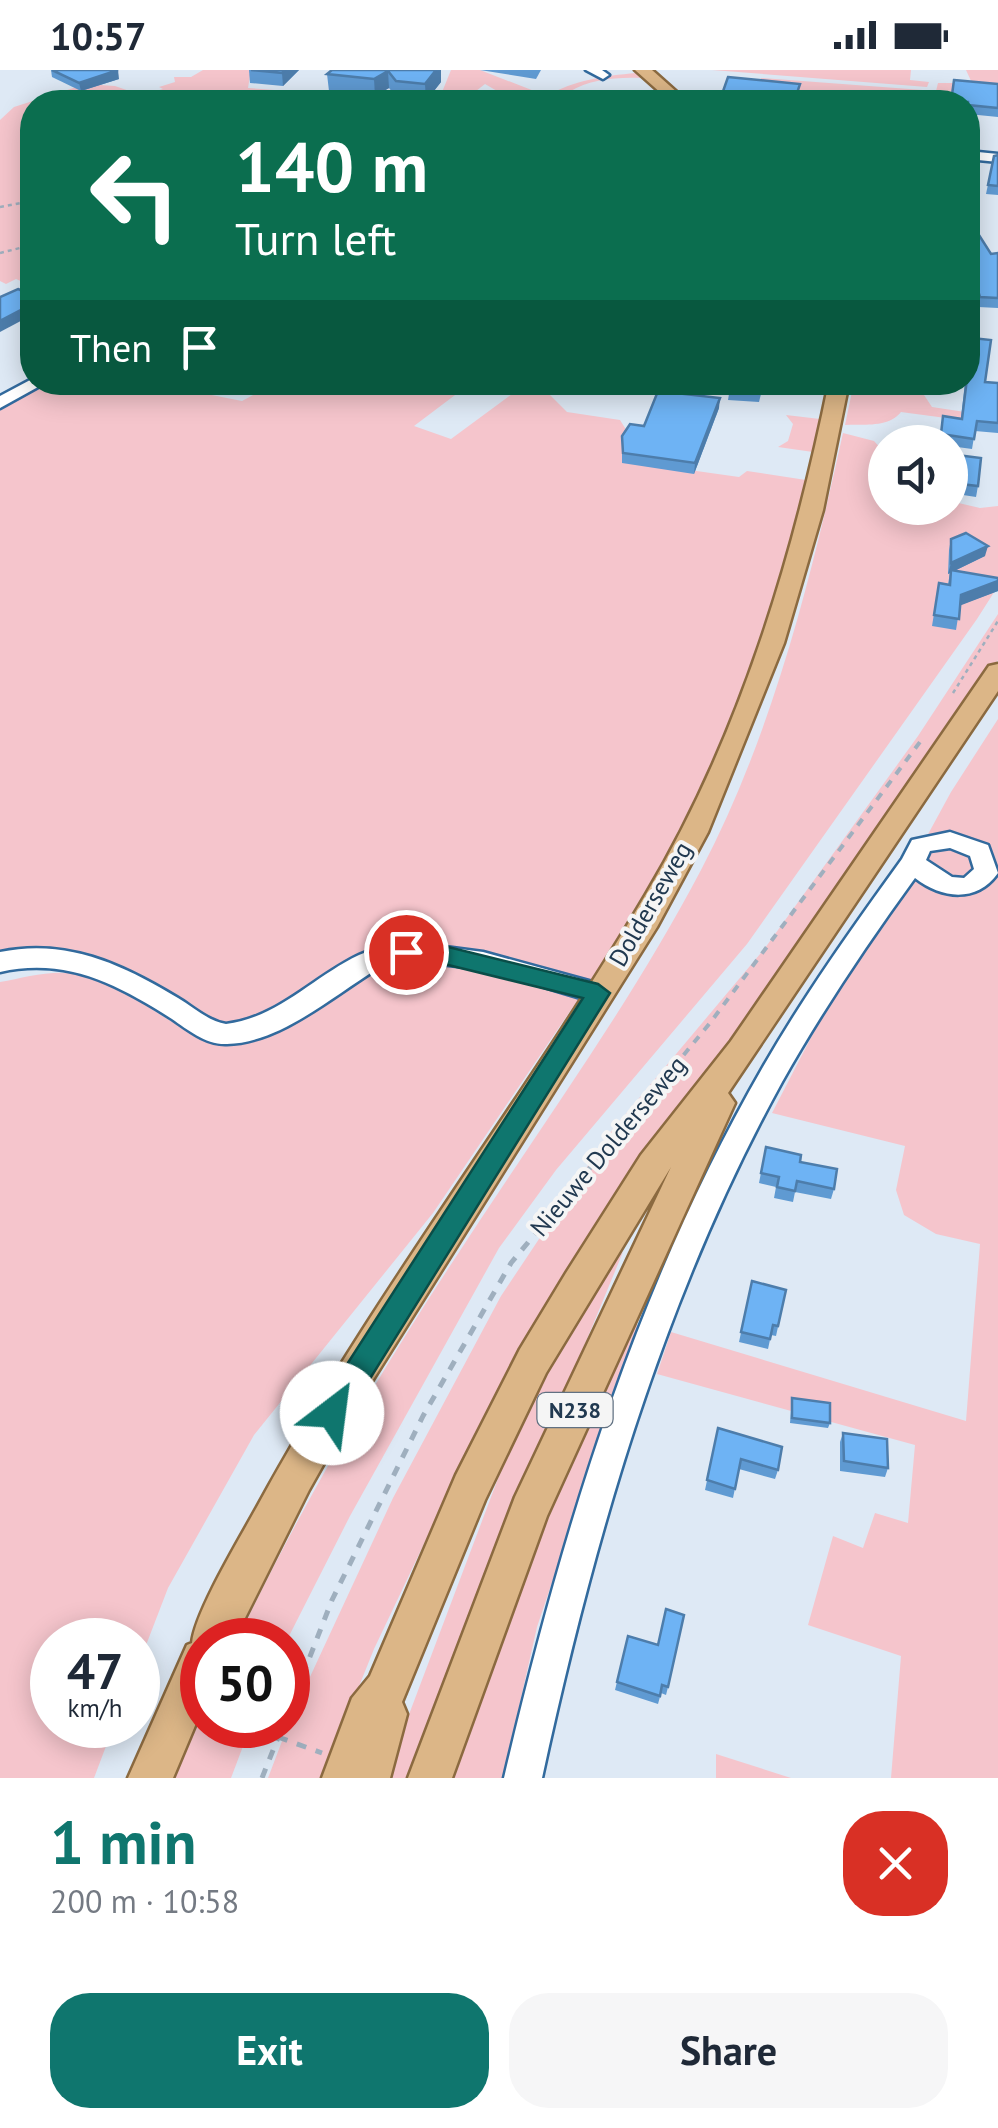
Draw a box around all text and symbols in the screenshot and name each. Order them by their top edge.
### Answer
text: 10:57 [50,11,146,60]
text: 140 m [235,121,428,211]
icon: left [70,130,200,260]
text: Turn left [235,209,396,267]
icon: arrive [172,320,227,375]
text: Then [70,323,152,372]
map controls [868,425,968,525]
button: sound [868,425,968,525]
street label: Dolderseweg [601,836,699,972]
pin [364,910,449,995]
icon: arrive [379,925,434,980]
street label: Nieuwe Dolderseweg [523,1049,693,1243]
position arrow [280,1361,384,1465]
road number: N238 [538,1393,612,1427]
speed limit sign: 50 [180,1618,310,1748]
text: 47 [67,1638,123,1703]
text: km/h [68,1692,122,1724]
text: 1 min [50,1803,196,1881]
button: close [843,1811,948,1916]
text: 200 m · 10:58 [50,1880,239,1922]
button: Exit [50,1993,489,2108]
button: Share [509,1993,948,2108]

